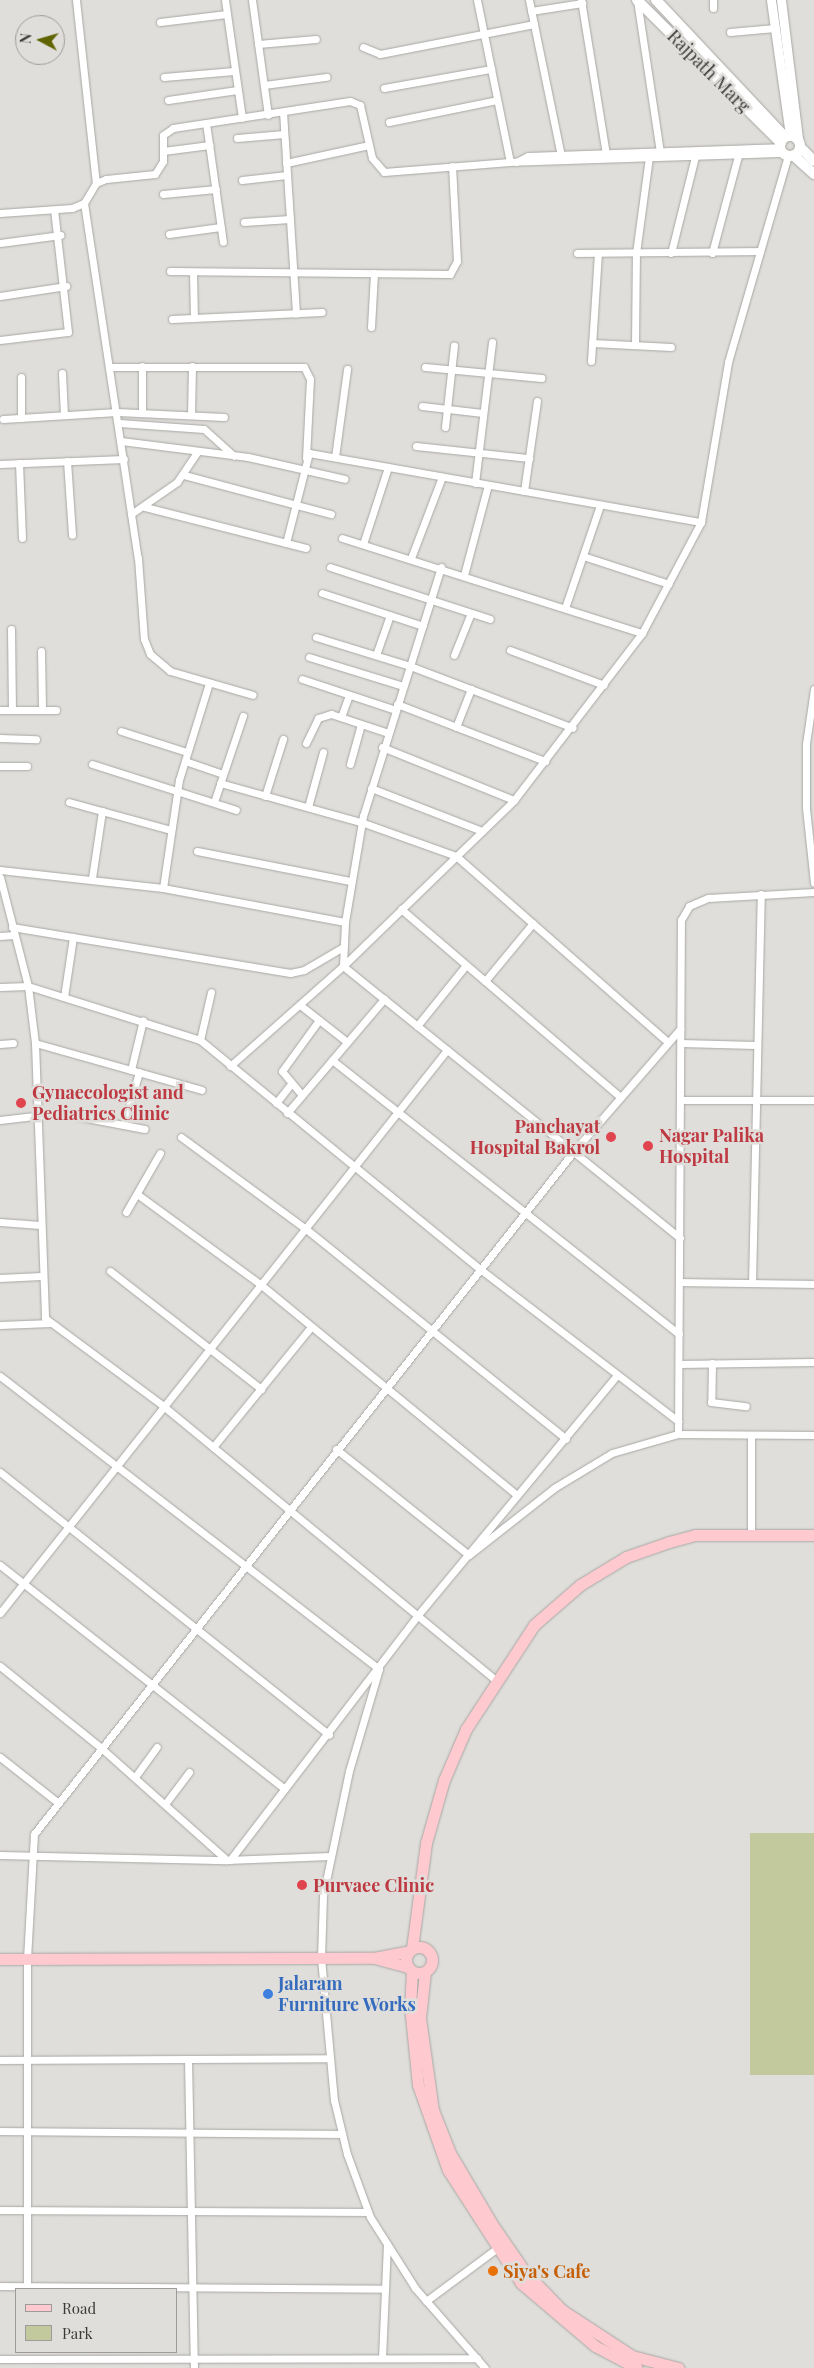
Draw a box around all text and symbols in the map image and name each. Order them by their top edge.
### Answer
north arrow [15,15,65,65]
street label: Rajpath Marg [663,25,755,117]
text: N [16,32,36,45]
place label: Gynaecologist and Pediatrics Clinic [32,1082,184,1124]
marker: Gynaecologist and Pediatrics Clinic [14,1096,28,1110]
place label: Panchayat Hospital Bakrol [470,1116,600,1158]
place label: Nagar Palika Hospital [659,1125,764,1168]
marker: Panchayat Hospital Bakrol [604,1130,618,1144]
marker: Nagar Palika Hospital [641,1139,655,1153]
place label: Purvaee Clinic [313,1874,434,1896]
marker: Purvaee Clinic [295,1878,309,1892]
place label: Jalaram Furniture Works [278,1973,416,2016]
marker: Jalaram Furniture Works [262,1988,274,2000]
place label: Siya's Cafe [503,2260,590,2282]
marker: Siya's Cafe [487,2265,499,2277]
legend [15,2288,178,2353]
text: Road [62,2298,96,2318]
text: Park [62,2323,93,2343]

